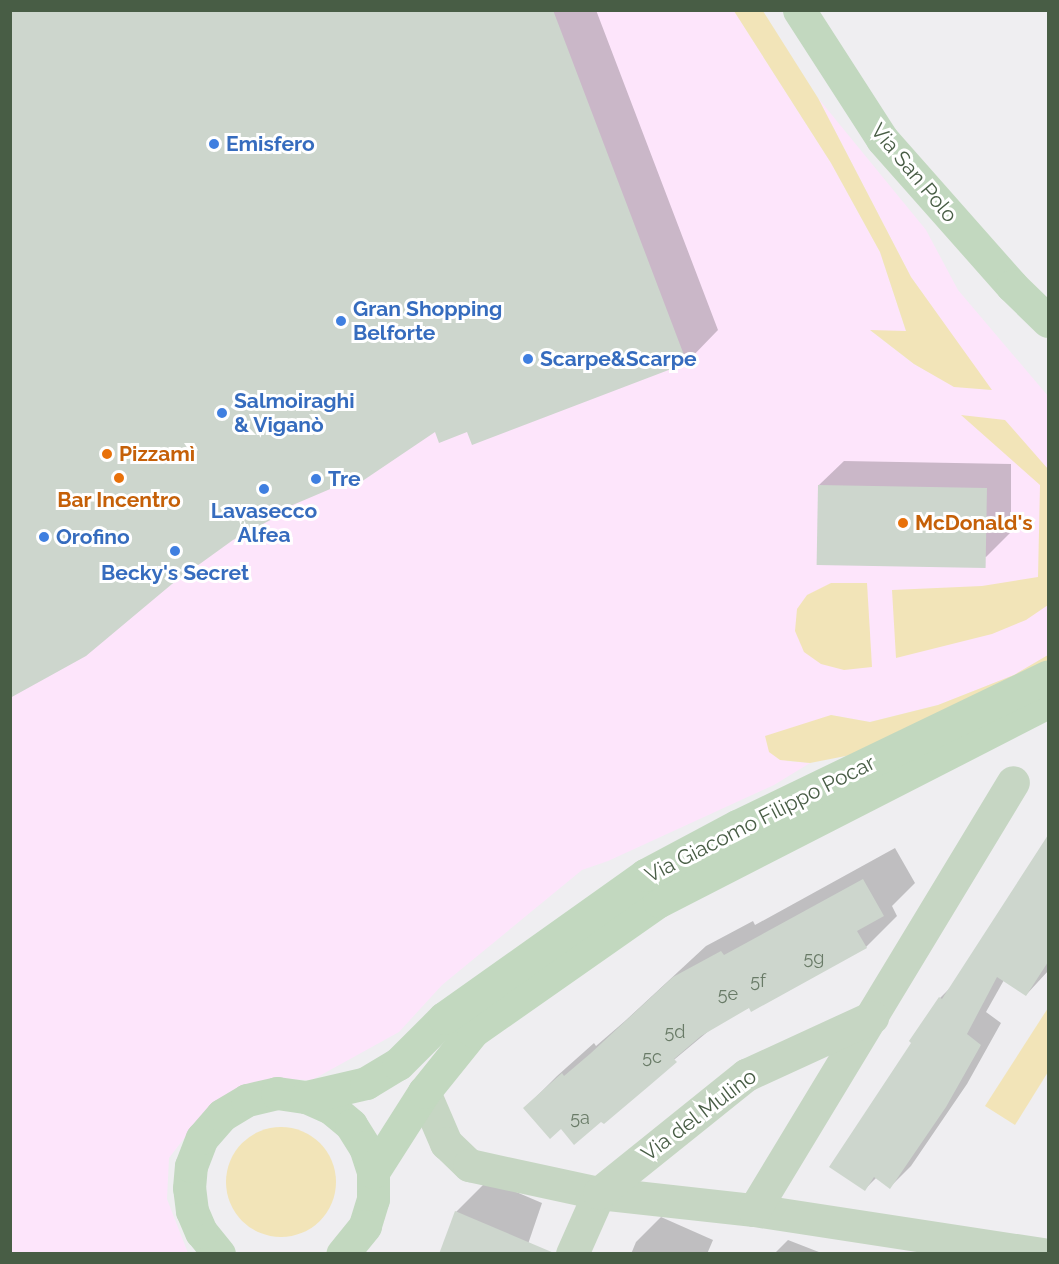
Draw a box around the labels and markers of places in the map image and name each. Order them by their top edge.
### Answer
place label: Emisfero [226,131,315,157]
marker: Emisfero [207,137,221,151]
place label: Gran Shopping Belforte [353,296,502,346]
marker: Gran Shopping Belforte [334,314,348,328]
place label: Scarpe&Scarpe [540,346,697,372]
marker: Scarpe&Scarpe [521,352,535,366]
place label: Salmoiraghi & Viganò [234,388,355,438]
marker: Salmoiraghi & Viganò [215,406,229,420]
place label: Pizzamì [119,441,195,467]
marker: Pizzamì [100,447,114,461]
place label: Tre [328,466,361,492]
marker: Bar Incentro [112,471,126,485]
marker: Tre [309,472,323,486]
marker: Lavasecco Alfea [257,482,271,496]
place label: Bar Incentro [57,487,181,513]
place label: Lavasecco Alfea [211,498,317,548]
place label: McDonald's [915,510,1033,536]
marker: McDonald's [896,516,910,530]
place label: Orofino [56,524,130,550]
marker: Orofino [37,530,51,544]
marker: Becky's Secret [168,544,182,558]
place label: Becky's Secret [101,560,249,586]

